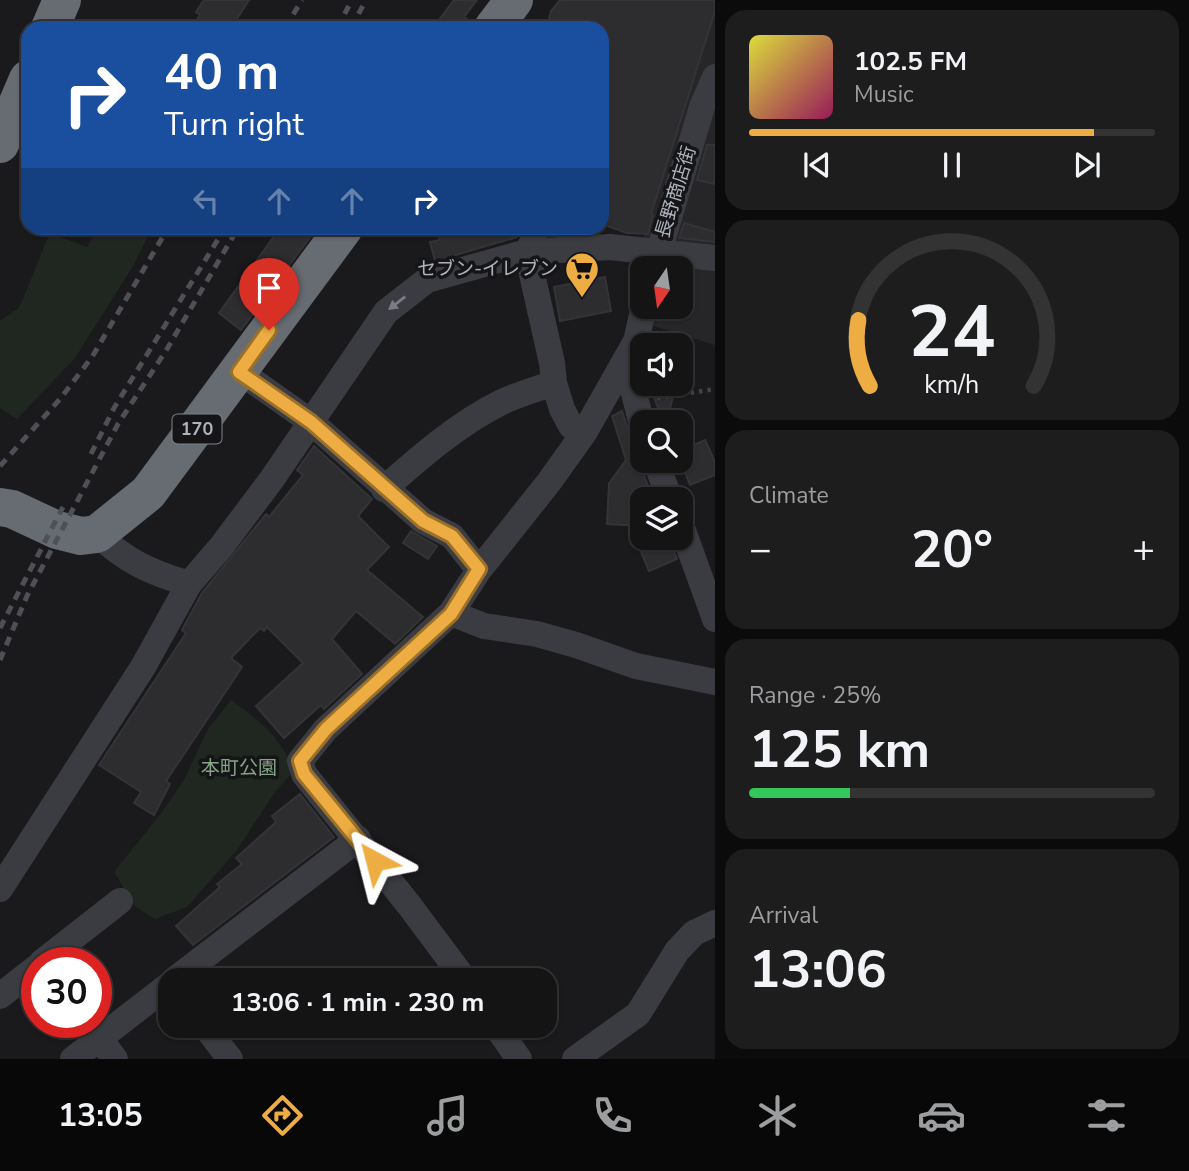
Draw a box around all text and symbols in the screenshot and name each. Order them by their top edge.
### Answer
text: 40 m [164,39,279,106]
text: 102.5 FM [854,44,967,79]
icon: right [49,49,140,140]
text: Music [854,79,914,110]
text: Turn right [164,103,304,146]
street label: 長野商店街 [650,143,702,241]
icon: previous [798,146,836,184]
icon: pause [933,146,971,184]
icon: next [1068,146,1106,184]
icon: left [187,182,225,220]
icon: ahead [260,182,298,220]
icon: ahead [333,182,371,220]
icon: right [406,182,444,220]
supermarket icon: セブン-イレブン [563,250,601,299]
place label: セブン-イレブン [417,256,558,282]
north arrow [630,256,693,318]
map controls [630,256,693,550]
pin [239,258,299,330]
icon: arrive [250,269,288,307]
text: 24 [908,282,996,382]
one-way arrow [389,296,407,311]
button: sound [630,333,693,396]
text: km/h [924,367,980,401]
button: search [630,410,693,473]
road number: 170 [172,414,222,444]
text: Climate [749,480,829,511]
button: layers [630,487,693,550]
text: 20° [911,514,993,585]
text: − [749,524,772,575]
text: + [1132,524,1155,575]
text: Range · 25% [749,680,881,711]
text: 125 km [749,714,930,785]
park label: 本町公園 [201,755,277,781]
position arrow [338,824,412,898]
text: Arrival [749,900,818,931]
text: 13:06 [749,934,887,1005]
speed limit sign: 30 [21,947,112,1038]
text: 13:06 · 1 min · 230 m [231,985,484,1020]
icon: directions [258,1091,307,1140]
icon: music [423,1091,472,1140]
icon: phone [588,1091,637,1140]
icon: climate [753,1091,802,1140]
icon: car [917,1091,966,1140]
icon: filters [1082,1091,1131,1140]
text: 13:05 [58,1094,143,1137]

